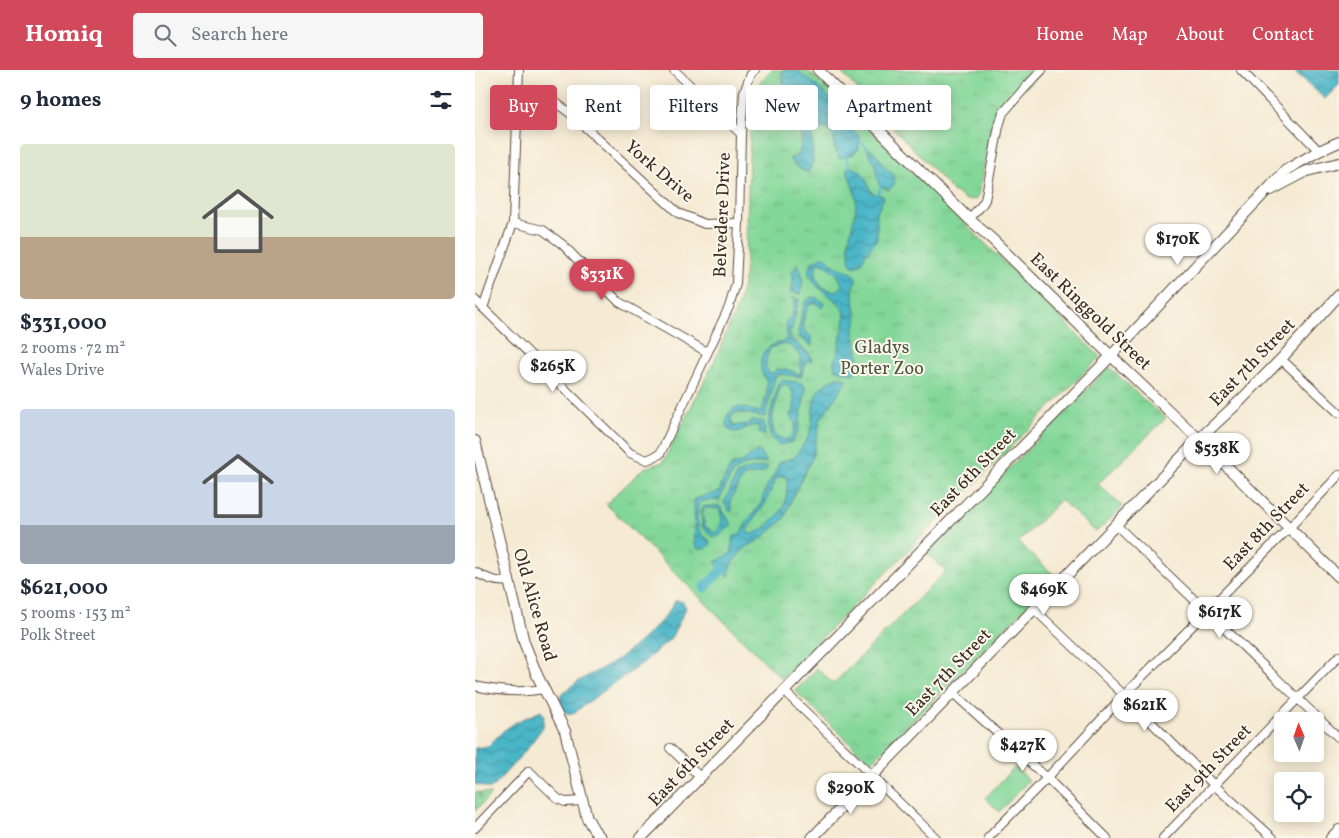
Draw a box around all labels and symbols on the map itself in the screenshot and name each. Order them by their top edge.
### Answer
street label: York Drive [619,135,699,209]
street label: Belvedere Drive [708,152,738,278]
pin: $170K [1143,224,1213,266]
street label: East Ringgold Street [1024,247,1156,377]
pin: $331K [567,258,637,301]
street label: East 7th Street [1204,313,1302,413]
park label: Gladys Porter Zoo [840,336,924,382]
pin: $265K [518,350,588,393]
street label: East 6th Street [925,423,1023,523]
pin: $538K [1182,432,1252,475]
street label: East 8th Street [1218,477,1316,577]
street label: Old Alice Road [506,546,562,664]
pin: $469K [1009,574,1079,616]
pin: $617K [1185,596,1255,639]
street label: East 7th Street [900,623,998,723]
pin: $621K [1110,690,1180,732]
north arrow [1274,712,1324,762]
street label: East 6th Street [643,713,741,813]
street label: East 9th Street [1160,719,1258,819]
pin: $427K [988,730,1058,772]
pin: $290K [816,772,886,815]

